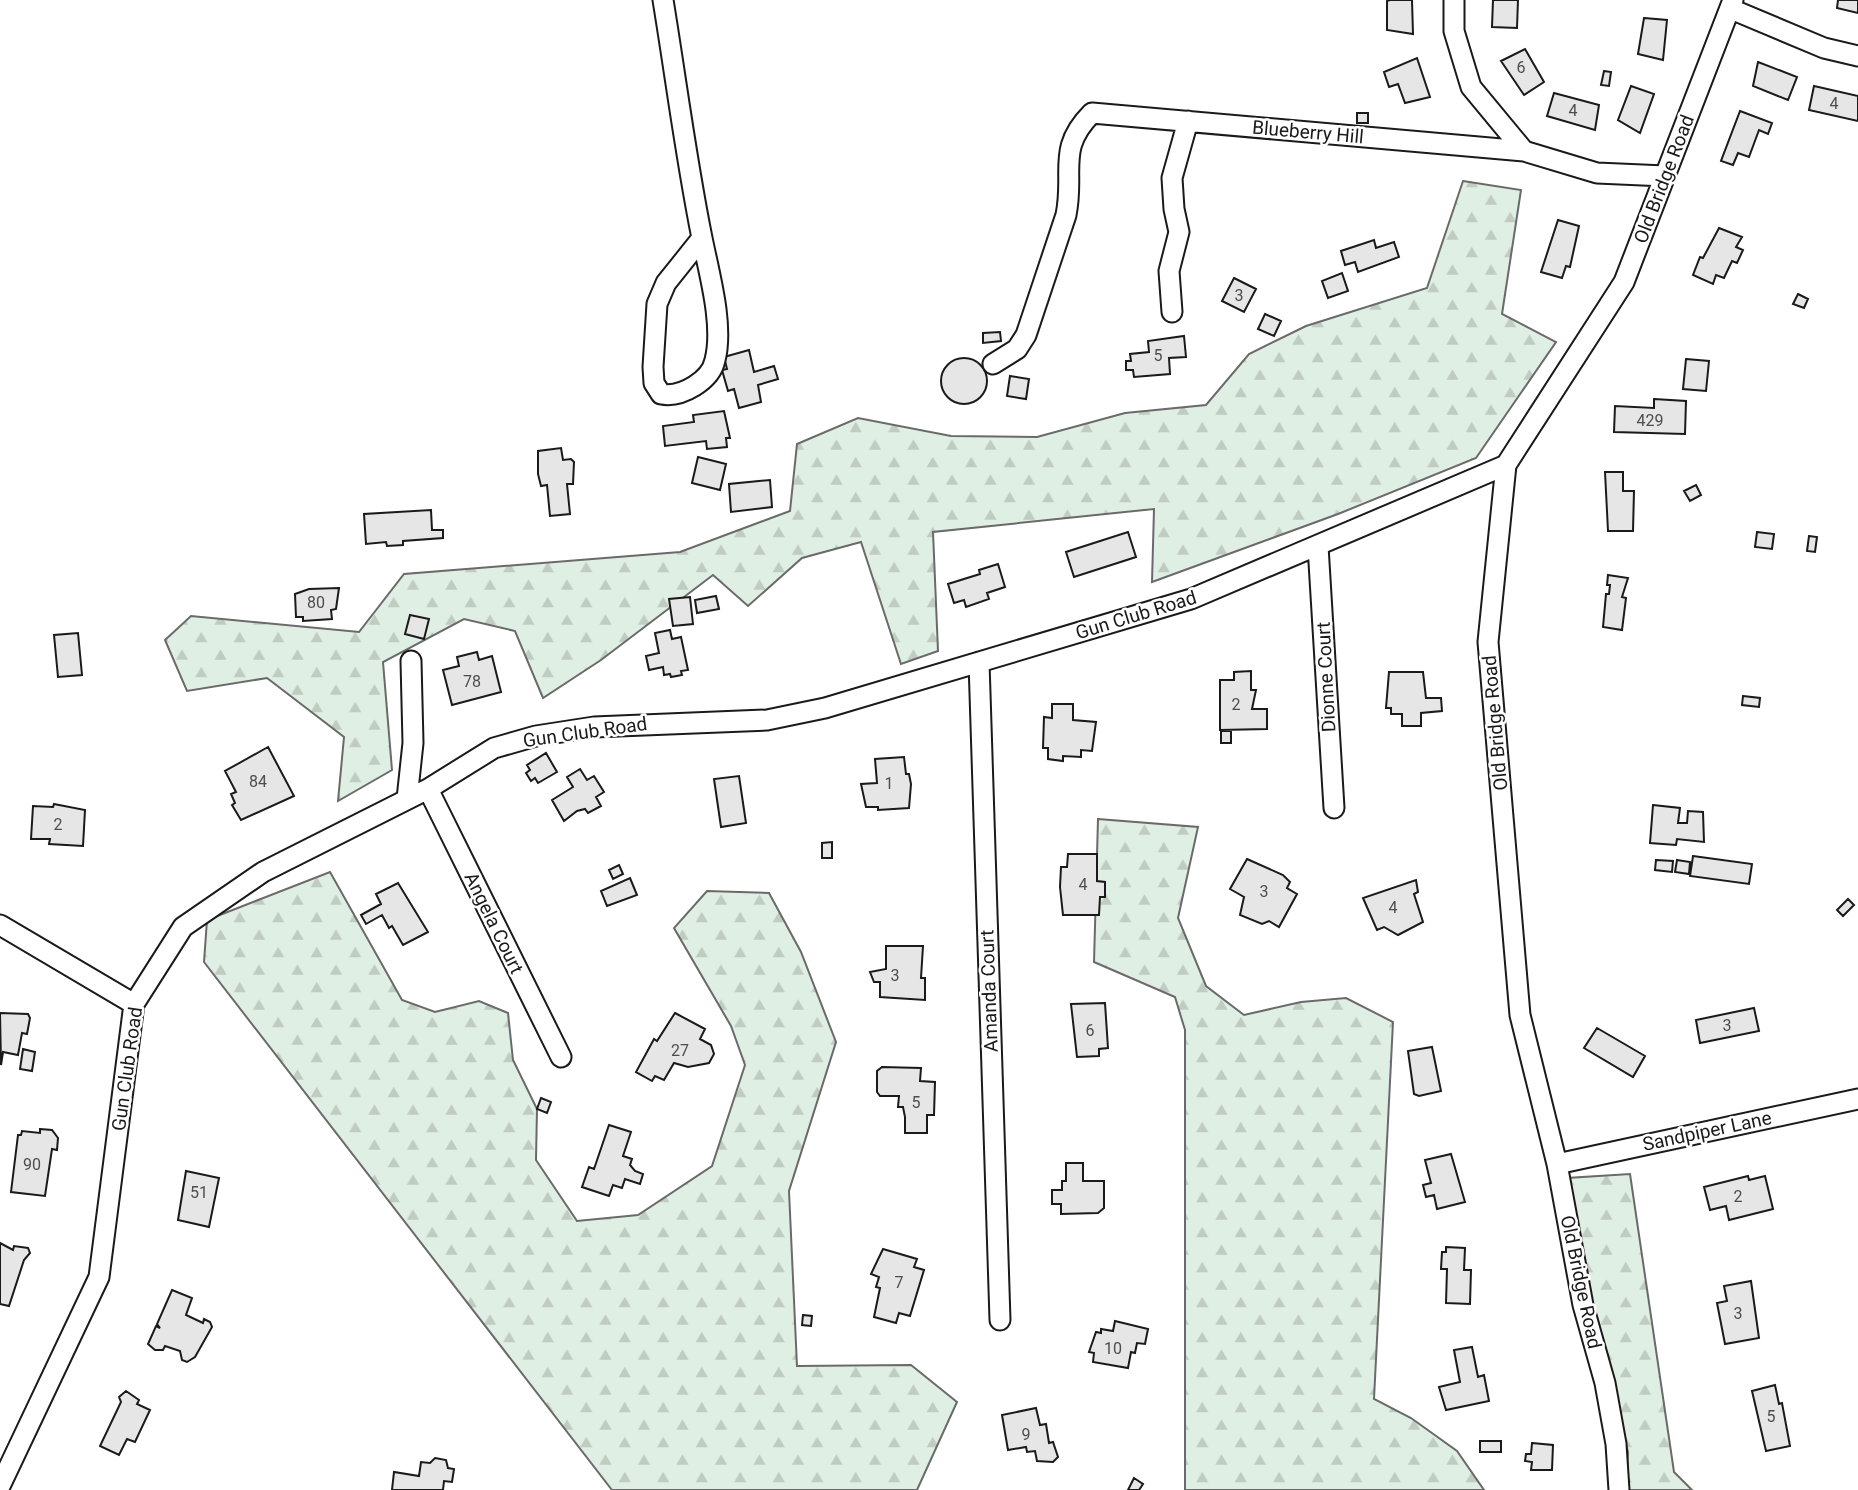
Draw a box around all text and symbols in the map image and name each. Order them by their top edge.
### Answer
house number: 6 [1517,58,1526,77]
house number: 4 [1830,94,1839,113]
house number: 4 [1569,101,1578,120]
street label: Old Bridge Road [1629,111,1699,247]
street label: Blueberry Hill [1251,116,1365,148]
house number: 3 [1235,286,1244,305]
house number: 5 [1154,346,1163,365]
house number: 429 [1637,411,1663,430]
street label: Gun Club Road [1073,586,1199,644]
house number: 80 [307,593,325,612]
street label: Dionne Court [1312,621,1340,733]
street label: Old Bridge Road [1478,654,1512,792]
house number: 78 [463,672,481,691]
house number: 2 [1232,695,1241,714]
street label: Gun Club Road [521,712,649,752]
house number: 84 [249,772,267,791]
house number: 1 [885,774,894,793]
house number: 2 [54,815,63,834]
street label: Angela Court [460,868,528,978]
house number: 4 [1079,875,1088,894]
house number: 3 [1260,882,1269,901]
house number: 4 [1389,898,1398,917]
street label: Amanda Court [975,929,1003,1053]
house number: 3 [891,966,900,985]
street label: Gun Club Road [107,1005,147,1133]
house number: 3 [1723,1016,1732,1035]
house number: 6 [1086,1021,1095,1040]
house number: 27 [671,1041,689,1060]
house number: 5 [912,1093,921,1112]
street label: Sandpiper Lane [1640,1106,1774,1156]
house number: 90 [23,1155,41,1174]
house number: 51 [190,1183,208,1202]
house number: 2 [1734,1187,1743,1206]
street label: Old Bridge Road [1556,1213,1606,1351]
house number: 7 [895,1273,904,1292]
house number: 3 [1734,1304,1743,1323]
house number: 10 [1104,1339,1122,1358]
house number: 5 [1767,1407,1776,1426]
house number: 9 [1022,1425,1031,1444]

